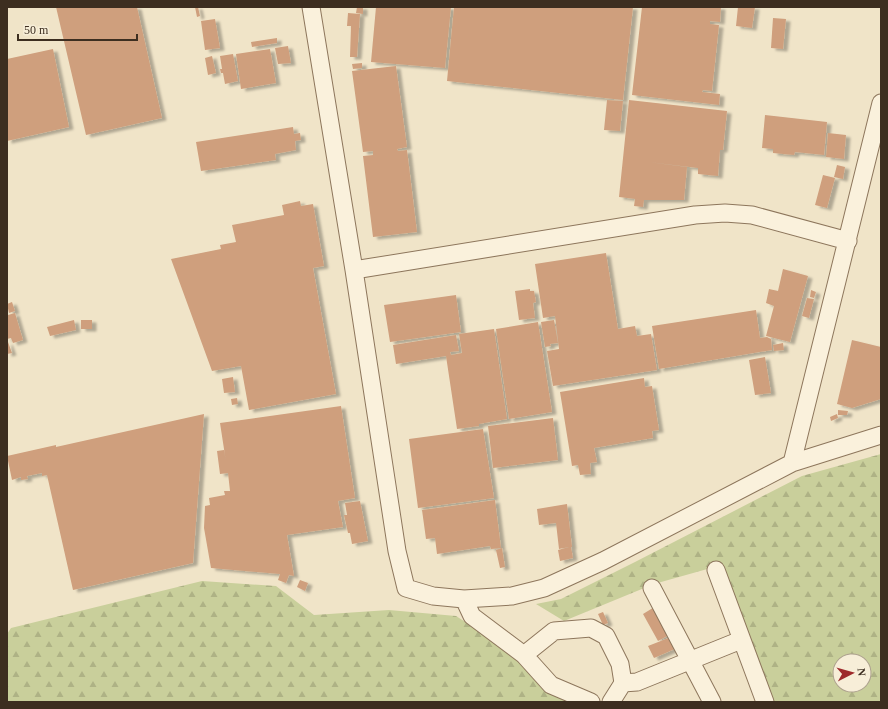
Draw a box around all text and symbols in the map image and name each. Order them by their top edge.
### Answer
scale bar [18,16,137,42]
text: 50 m [24,23,49,37]
north arrow [832,653,872,693]
text: N [856,667,868,677]

